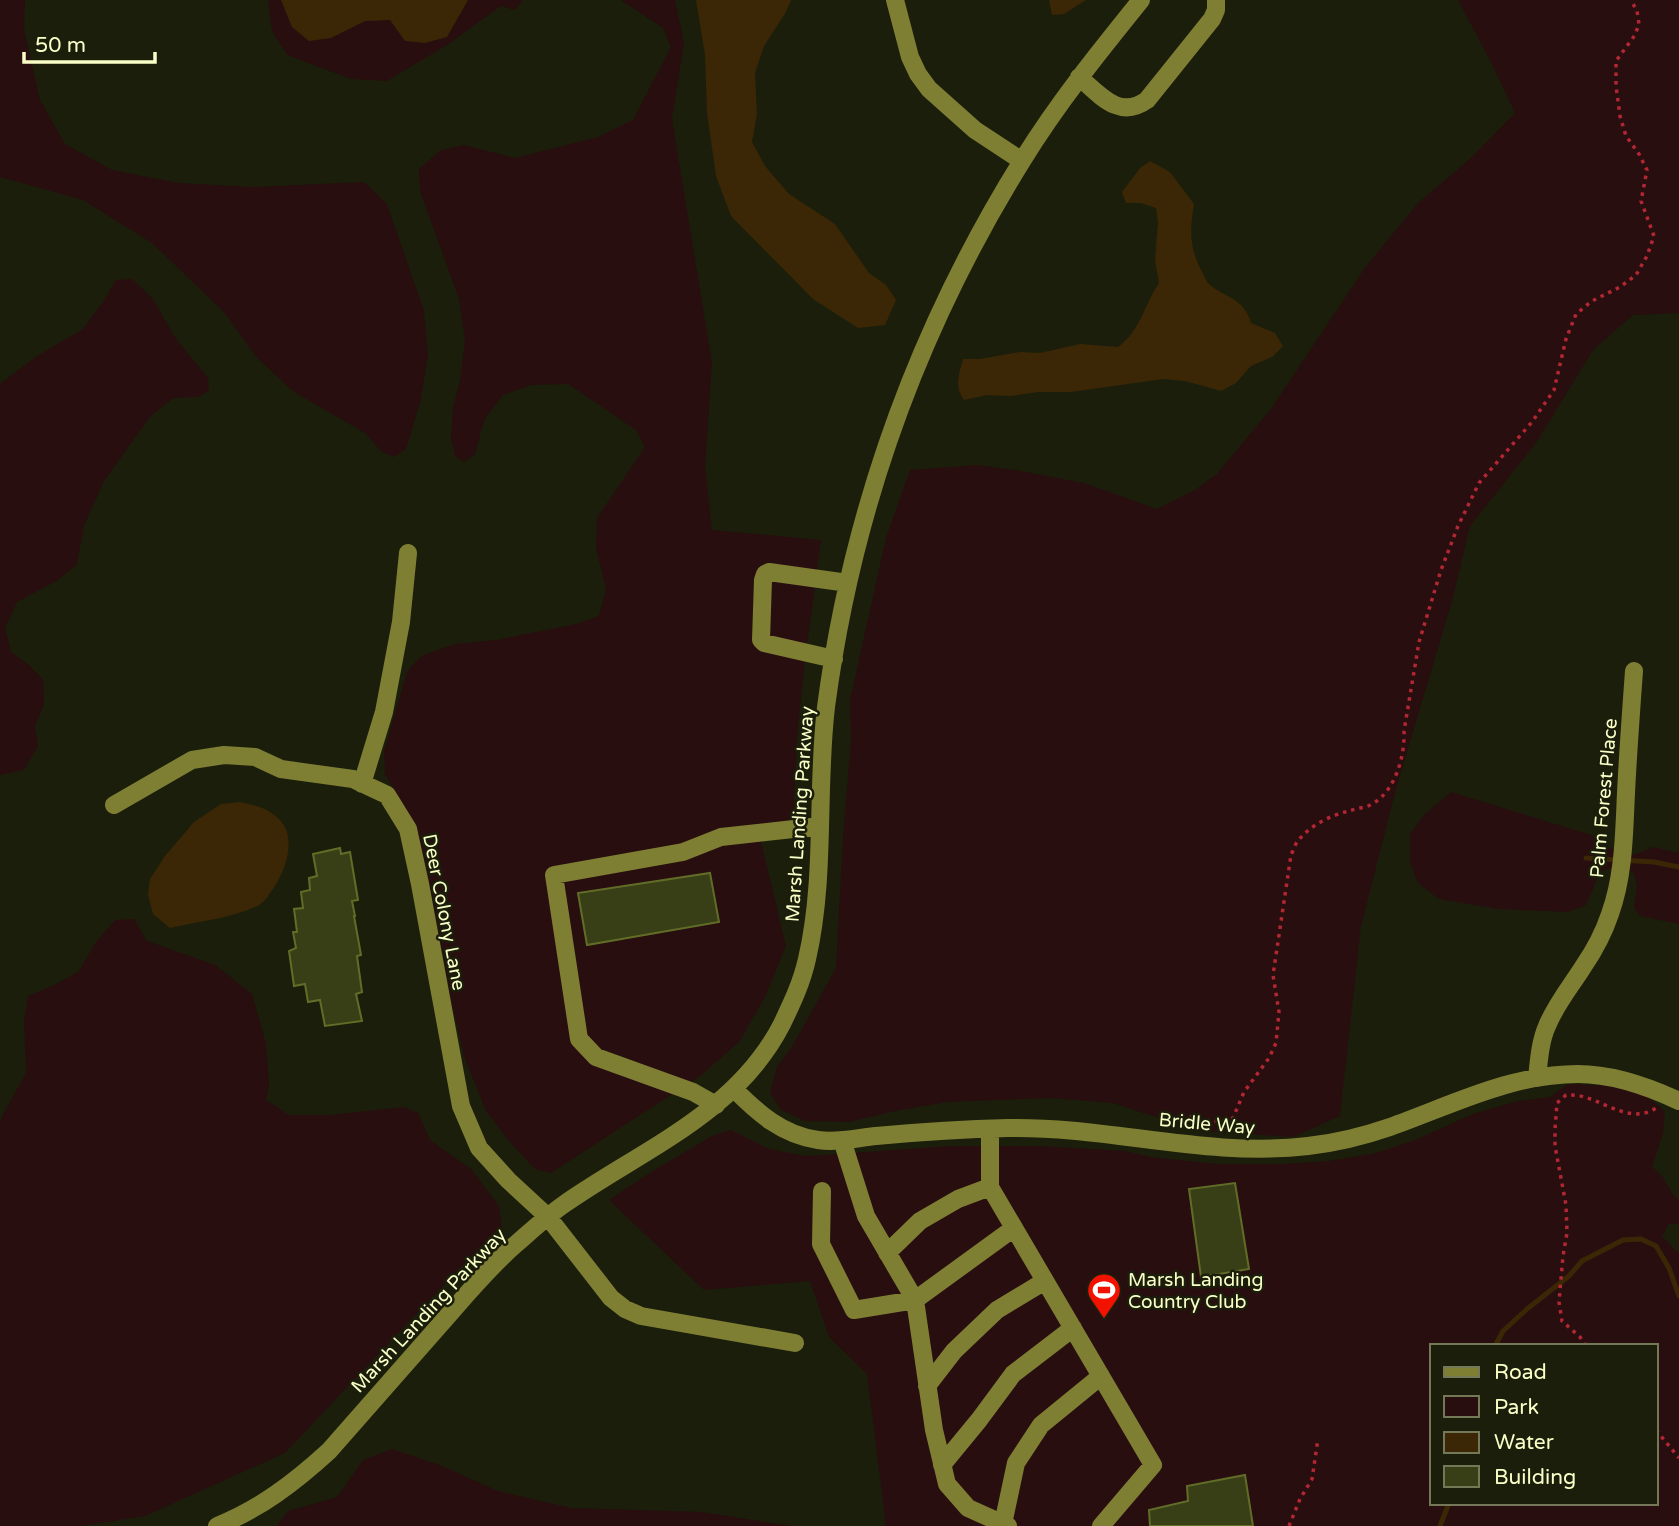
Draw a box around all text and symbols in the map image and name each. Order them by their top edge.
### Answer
scale bar [24,21,156,65]
text: 50 m [35,33,86,58]
street label: Marsh Landing Parkway [781,705,819,923]
street label: Palm Forest Place [1586,717,1622,879]
street label: Deer Colony Lane [418,832,470,992]
street label: Bridle Way [1158,1109,1256,1139]
street label: Marsh Landing Parkway [347,1224,511,1397]
place label: Marsh Landing Country Club [1128,1269,1263,1313]
sports icon: Marsh Landing Country Club [1085,1271,1123,1320]
legend [1430,1344,1658,1505]
text: Road [1494,1360,1547,1385]
text: Park [1494,1395,1539,1420]
text: Water [1494,1430,1554,1455]
text: Building [1494,1465,1576,1490]

